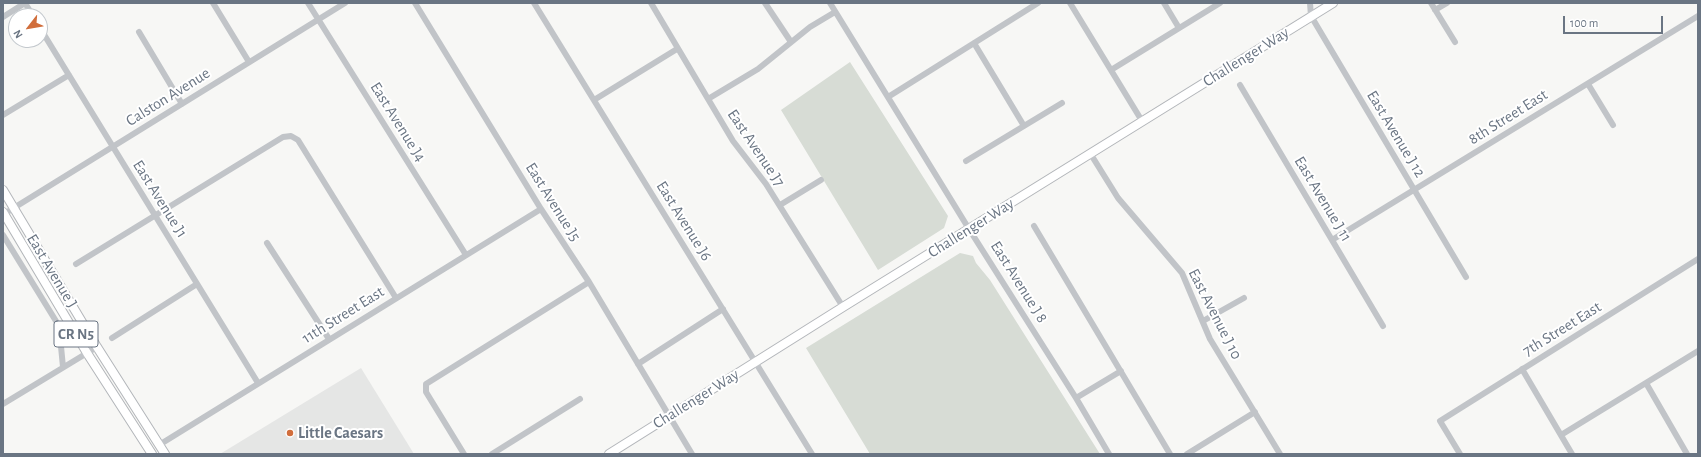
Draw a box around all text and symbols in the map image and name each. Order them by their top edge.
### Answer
north arrow [8,8,48,48]
scale bar [1565,8,1665,34]
text: 100 m [1570,17,1598,29]
street label: Challenger Way [1199,23,1293,91]
text: N [11,28,25,40]
street label: Calston Avenue [122,64,214,130]
street label: East Avenue J4 [366,79,430,165]
street label: 8th Street East [1465,85,1551,149]
street label: East Avenue J 12 [1363,87,1429,181]
street label: East Avenue J7 [723,106,789,190]
street label: East Avenue J 11 [1290,153,1356,245]
street label: East Avenue J1 [128,157,192,241]
street label: East Avenue J5 [521,159,585,245]
street label: East Avenue J6 [652,178,716,264]
street label: Challenger Way [924,194,1018,262]
street label: East Avenue J [22,231,82,311]
street label: East Avenue J 8 [986,238,1052,326]
street label: East Avenue J 10 [1184,265,1246,363]
street label: 11th Street East [298,282,388,348]
street label: 7th Street East [1519,297,1605,361]
road number: CR N5 [54,321,98,347]
street label: Challenger Way [649,365,743,433]
place label: Little Caesars [298,423,383,443]
marker: Little Caesars [285,428,295,438]

